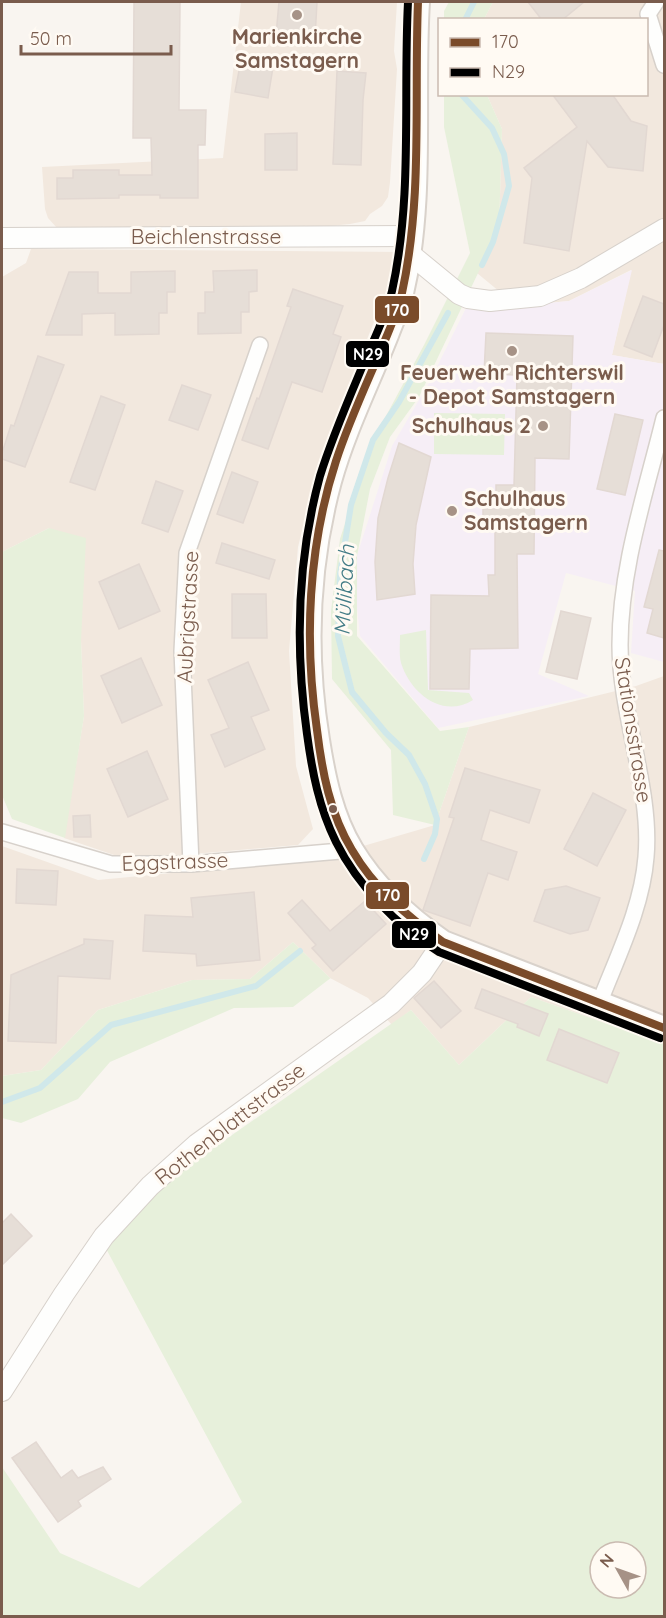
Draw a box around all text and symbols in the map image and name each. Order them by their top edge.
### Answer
marker: Marienkirche Samstagern [290,8,304,22]
scale bar [21,18,171,56]
legend [438,18,648,96]
place label: Marienkirche Samstagern [232,23,362,73]
text: 50 m [30,27,72,50]
text: 170 [492,30,519,53]
text: N29 [492,60,525,83]
street label: Beichlenstrasse [131,223,281,249]
line badge: 170 [374,295,420,324]
text: 170 [385,300,410,320]
line badge: N29 [345,340,390,368]
text: N29 [353,344,383,364]
marker: Feuerwehr Richterswil - Depot Samstagern [505,344,519,358]
place label: Feuerwehr Richterswil - Depot Samstagern [400,359,624,409]
place label: Schulhaus 2 [412,412,531,438]
marker: Schulhaus 2 [536,419,550,433]
place label: Schulhaus Samstagern [464,485,588,535]
marker: Schulhaus Samstagern [445,504,459,518]
water label: Mülibach [328,543,360,636]
street label: Aubrigstrasse [171,550,203,684]
street label: Stationsstrasse [610,655,658,804]
unlabelled marker [327,803,339,815]
street label: Eggstrasse [121,846,229,876]
line badge: 170 [365,881,410,910]
text: 170 [376,885,401,905]
line badge: N29 [391,920,437,949]
text: N29 [399,924,429,944]
street label: Rothenblattstrasse [149,1056,310,1190]
north arrow [588,1540,648,1600]
text: N [595,1549,618,1571]

